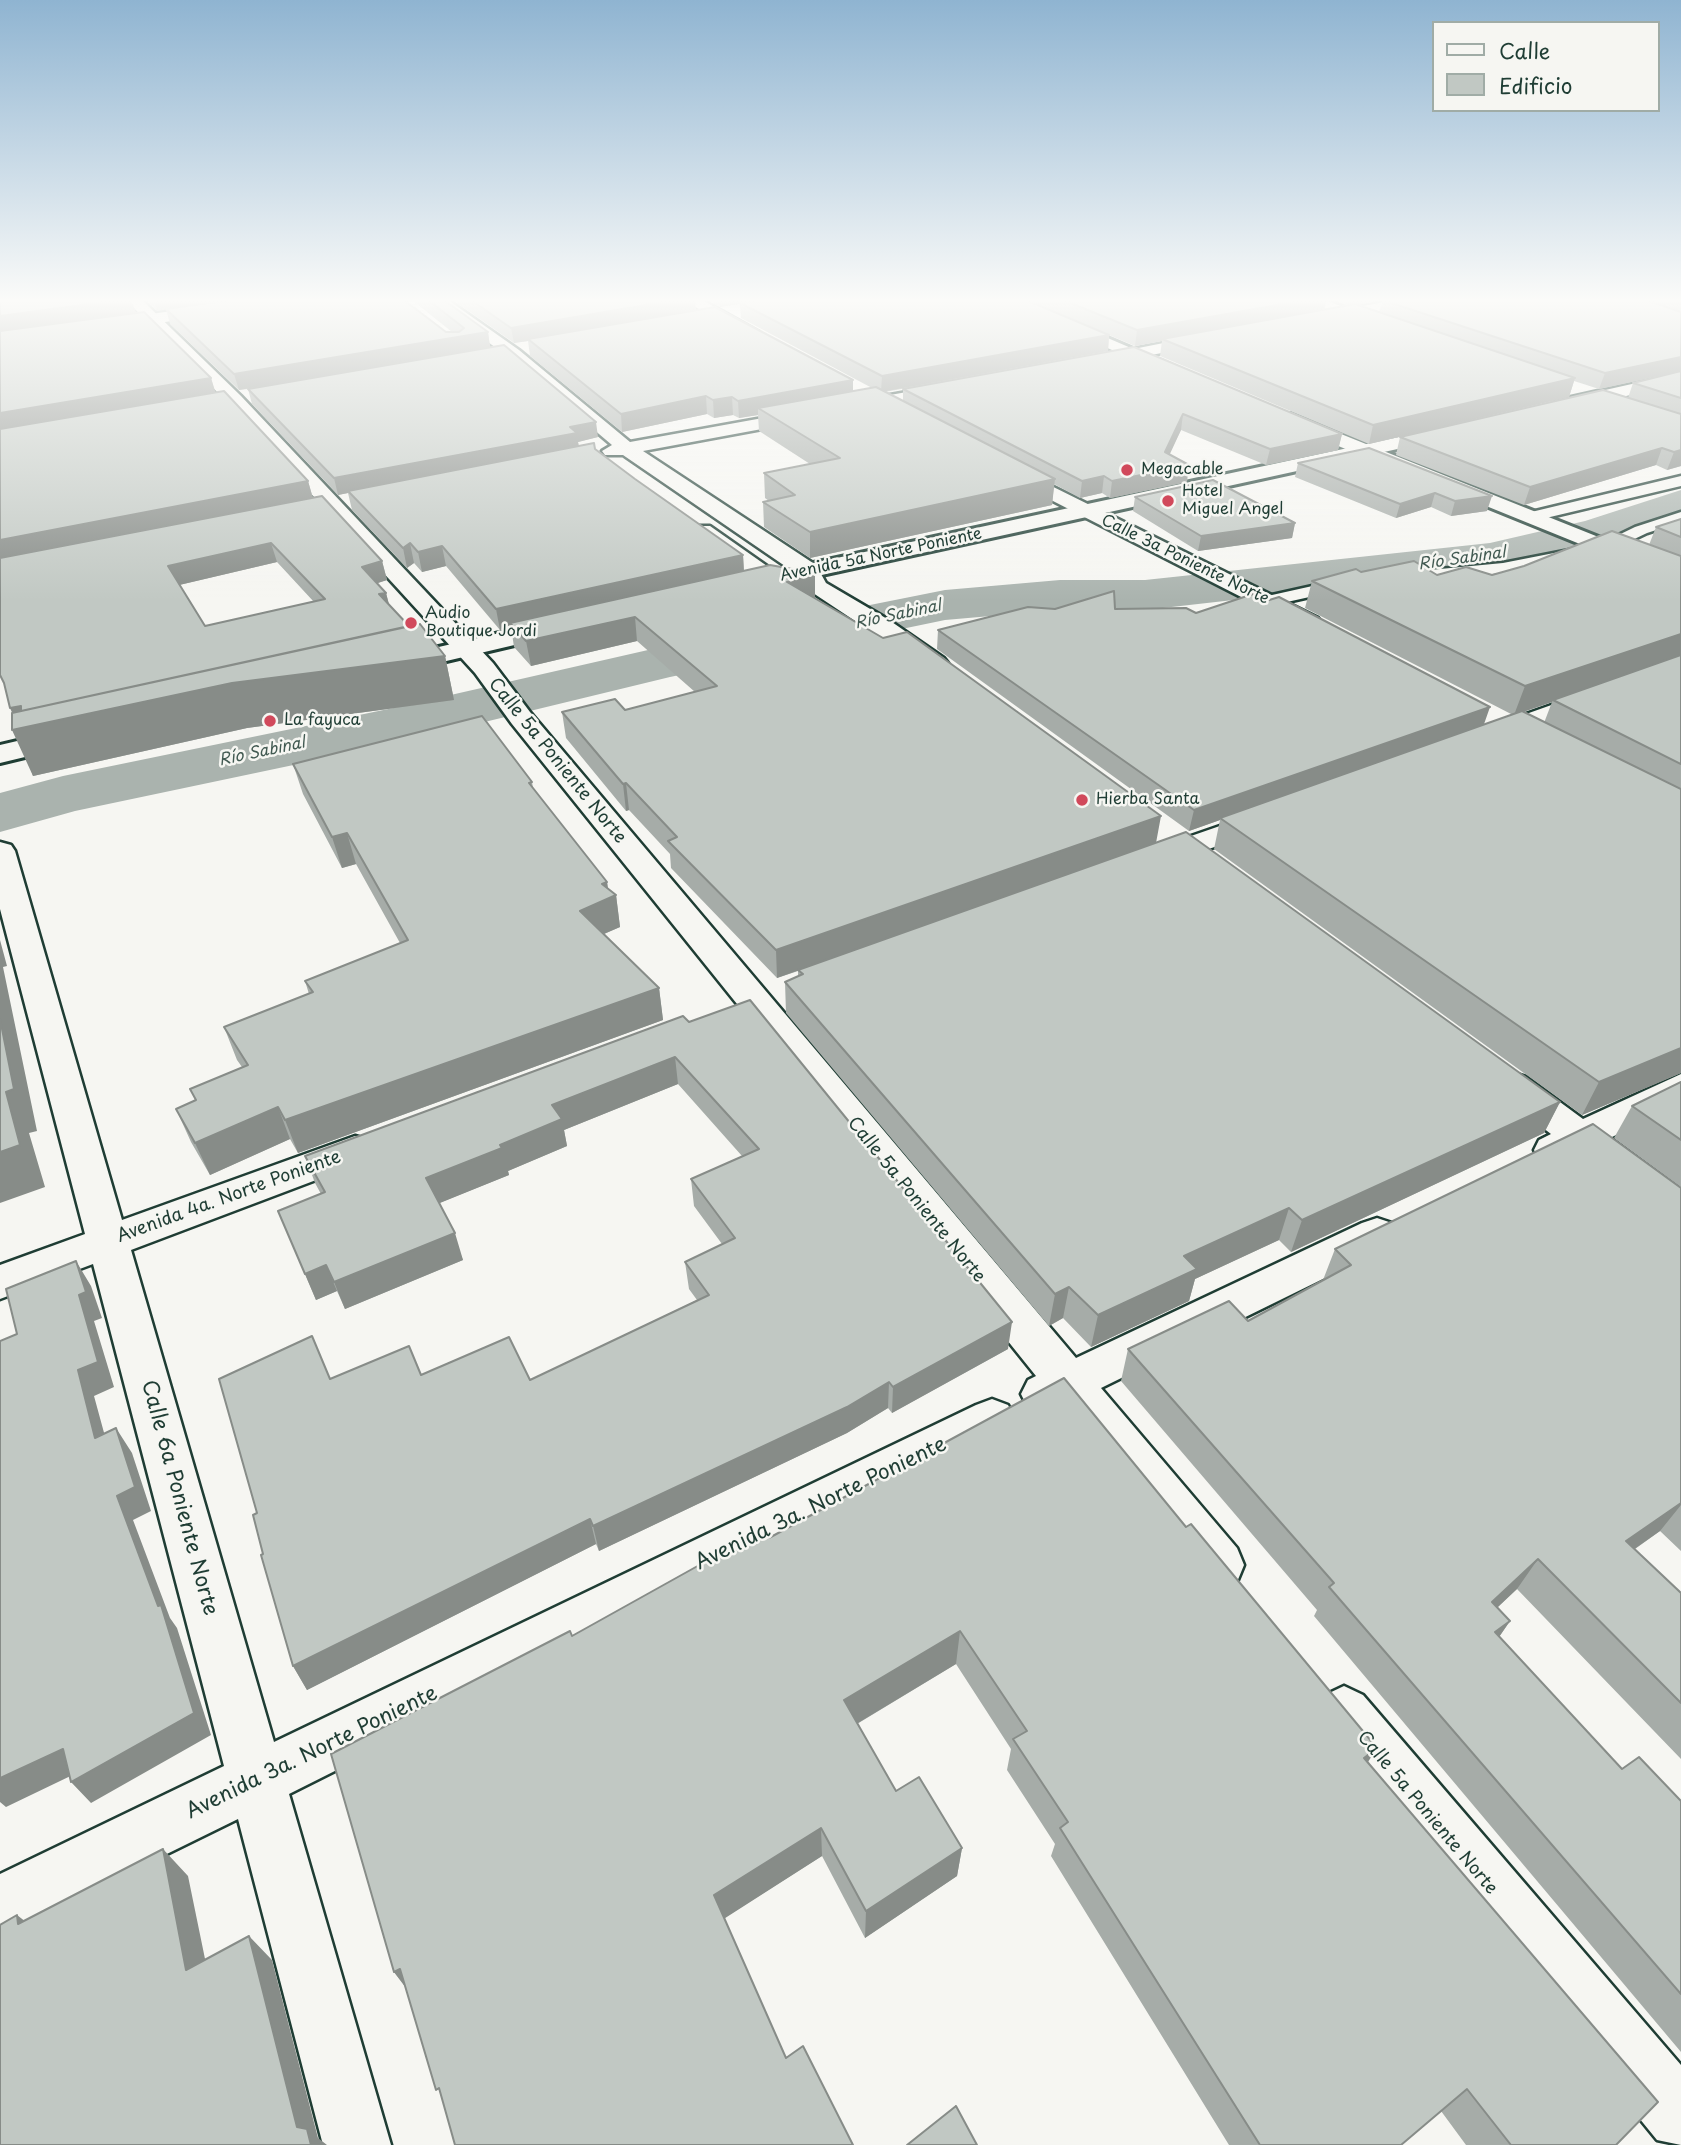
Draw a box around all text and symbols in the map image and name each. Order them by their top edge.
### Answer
legend [1432,21,1660,112]
text: Calle [1499,34,1550,66]
text: Edificio [1499,69,1572,101]
place label: Megacable [1141,460,1223,480]
marker: Megacable [1119,462,1135,478]
place label: Hotel Miguel Angel [1182,482,1283,520]
marker: Hotel Miguel Angel [1160,493,1176,509]
street label: Calle 3a Poniente Norte [1098,511,1272,609]
street label: Avenida 5a Norte Poniente [778,524,984,586]
water label: Río Sabinal [1417,543,1507,575]
water label: Río Sabinal [853,596,943,634]
place label: Audio Boutique Jordi [425,604,537,642]
marker: Audio Boutique Jordi [403,615,419,631]
street label: Calle 5a Poniente Norte [484,674,630,848]
place label: La fayuca [284,711,361,731]
marker: La fayuca [262,713,278,729]
water label: Río Sabinal [217,733,307,771]
place label: Hierba Santa [1096,790,1200,810]
marker: Hierba Santa [1074,792,1090,808]
street label: Calle 5a Poniente Norte [843,1113,989,1287]
street label: Avenida 4a. Norte Poniente [114,1146,344,1248]
street label: Calle 6a Poniente Norte [135,1378,223,1618]
street label: Avenida 3a. Norte Poniente [691,1432,951,1576]
street label: Avenida 3a. Norte Poniente [182,1681,442,1825]
street label: Calle 5a Poniente Norte [1352,1727,1502,1899]

